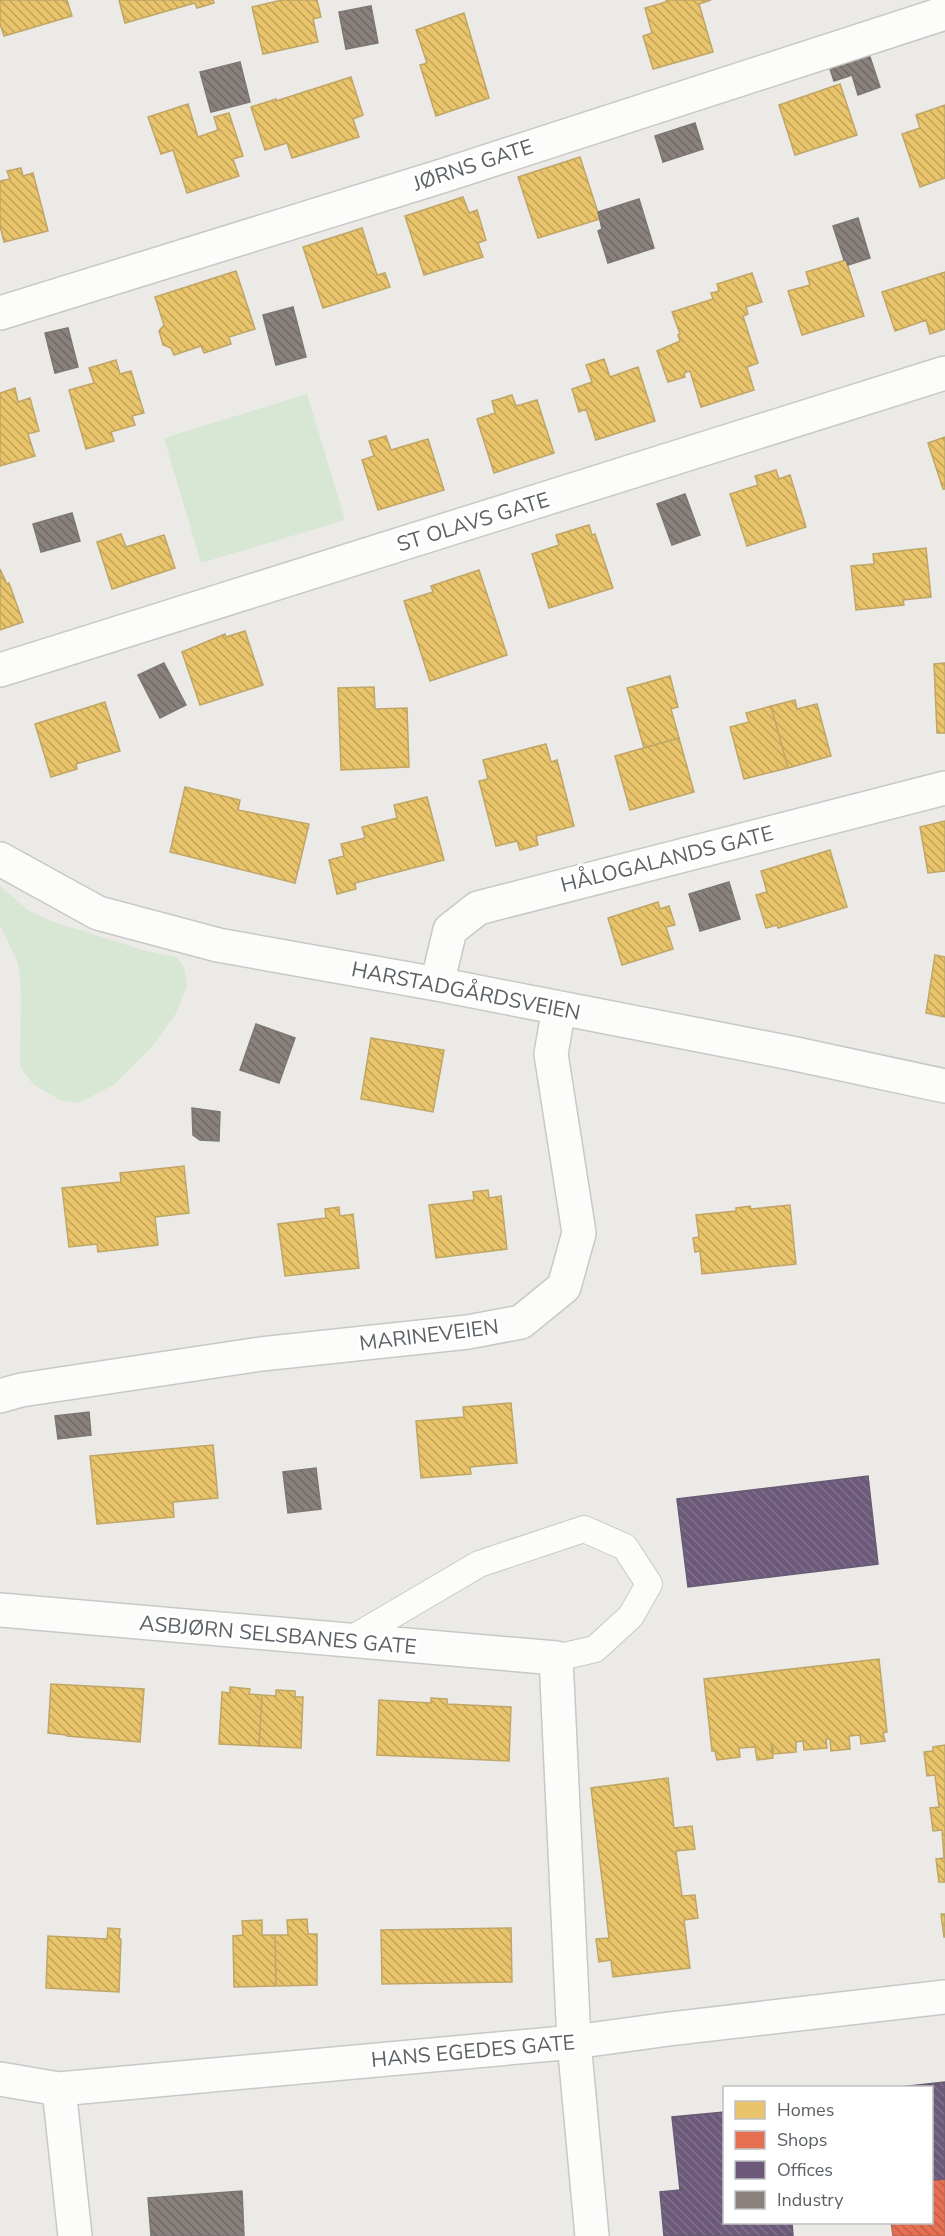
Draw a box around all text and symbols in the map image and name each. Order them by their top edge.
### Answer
street label: JØRNS GATE [408,132,537,198]
street label: ST OLAVS GATE [393,485,553,559]
street label: HÅLOGALANDS GATE [558,818,776,899]
street label: HARSTADGÅRDSVEIEN [349,954,583,1027]
street label: MARINEVEIEN [358,1313,500,1357]
street label: ASBJØRN SELSBANES GATE [138,1609,418,1661]
street label: HANS EGEDES GATE [370,2028,576,2074]
legend [723,2086,933,2224]
text: Homes [777,2098,834,2122]
text: Shops [777,2128,827,2152]
text: Offices [777,2158,833,2182]
text: Industry [777,2188,844,2212]

